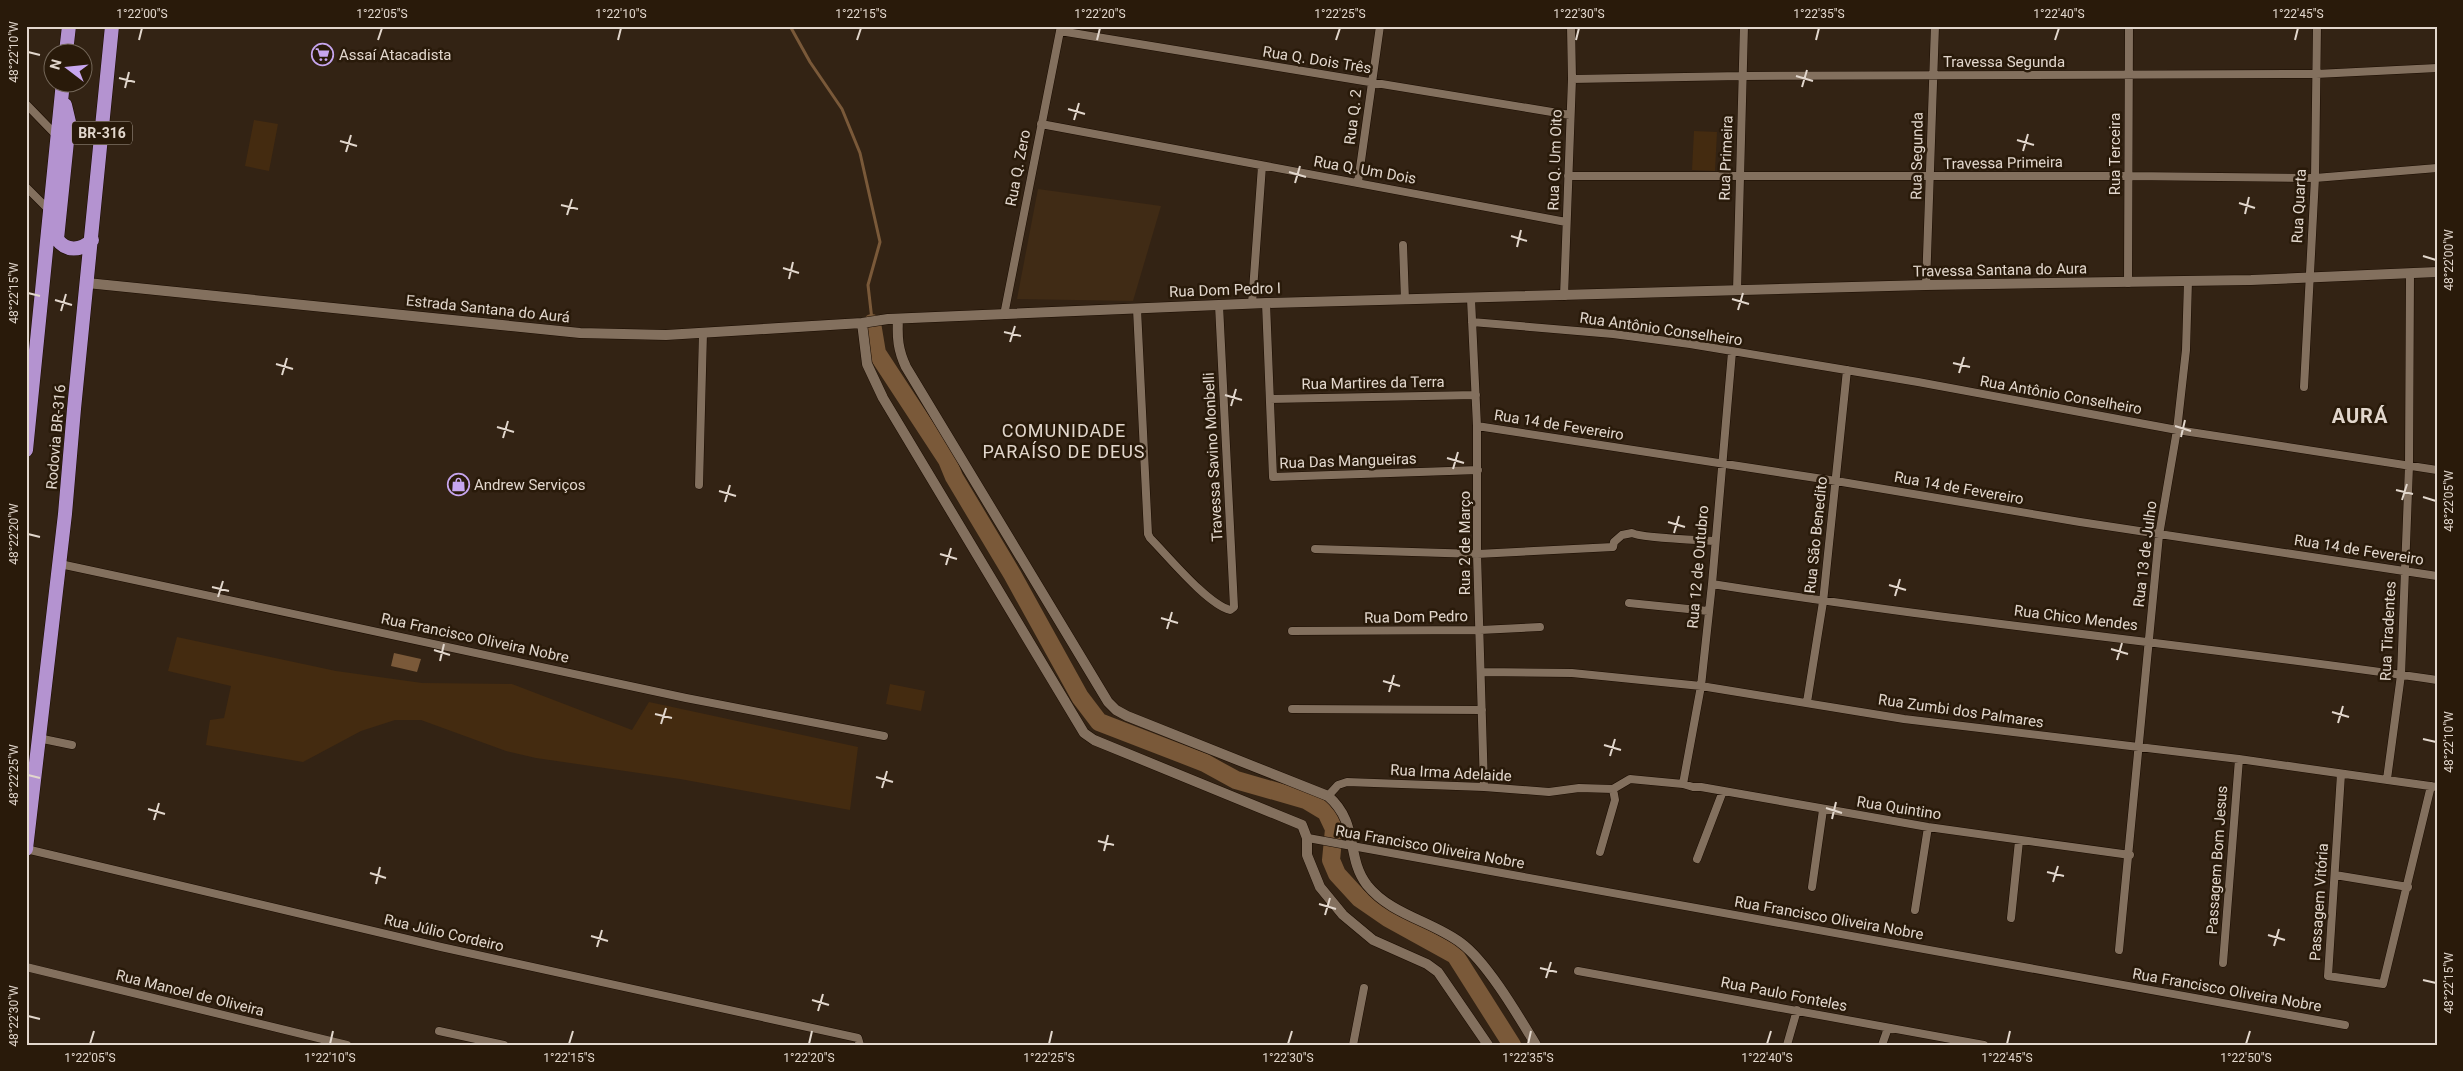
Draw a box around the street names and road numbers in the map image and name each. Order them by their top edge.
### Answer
street label: Rua Q. Dois Três [1261,43,1373,77]
street label: Travessa Segunda [1943,53,2065,71]
street label: Rua Q. 2 [1341,88,1365,146]
street label: Rua Q. Um Oito [1544,109,1566,211]
street label: Rua Segunda [1907,112,1927,200]
street label: Rua Terceira [2106,113,2124,195]
street label: Rua Primeira [1716,115,1736,201]
road number: BR-316 [72,122,132,144]
street label: Rua Q. Zero [1002,128,1034,208]
street label: Rua Q. Um Dois [1312,152,1418,188]
street label: Travessa Primeira [1943,153,2063,173]
street label: Rua Quarta [2288,168,2310,244]
street label: Travessa Santana do Aura [1913,259,2087,281]
street label: Rua Dom Pedro I [1169,279,1281,301]
street label: Estrada Santana do Aurá [405,291,571,327]
street label: Rua Antônio Conselheiro [1578,309,1744,349]
street label: Travessa Savino Monbelli [1200,372,1226,542]
street label: Rua Antônio Conselheiro [1979,372,2143,418]
street label: Rua Martires da Terra [1301,373,1445,393]
street label: Rodovia BR-316 [42,384,70,490]
street label: Rua 14 de Fevereiro [1493,406,1625,444]
street label: Rua Das Mangueiras [1279,450,1417,472]
street label: Rua 14 de Fevereiro [1893,468,2025,508]
street label: Rua São Benedito [1801,476,1831,594]
street label: Rua 2 de Março [1456,491,1474,595]
street label: Rua 13 de Julho [2130,500,2160,608]
street label: Rua 12 de Outubro [1684,505,1712,629]
street label: Rua 14 de Fevereiro [2293,531,2425,569]
street label: Rua Tiradentes [2376,581,2400,681]
street label: Rua Chico Mendes [2013,601,2139,635]
street label: Rua Dom Pedro [1364,607,1468,627]
street label: Rua Francisco Oliveira Nobre [379,609,571,667]
street label: Rua Zumbi dos Palmares [1877,690,2045,732]
street label: Rua Irma Adelaide [1390,761,1512,785]
street label: Passagem Bom Jesus [2203,785,2231,935]
street label: Rua Quintino [1855,792,1943,824]
street label: Rua Francisco Oliveira Nobre [1334,821,1526,873]
street label: Passagem Vitória [2306,843,2332,961]
street label: Rua Francisco Oliveira Nobre [1733,892,1925,944]
street label: Rua Júlio Cordeiro [382,910,506,956]
street label: Rua Francisco Oliveira Nobre [2131,964,2323,1016]
street label: Rua Manoel de Oliveira [114,966,266,1020]
street label: Rua Paulo Fonteles [1719,973,1849,1015]

